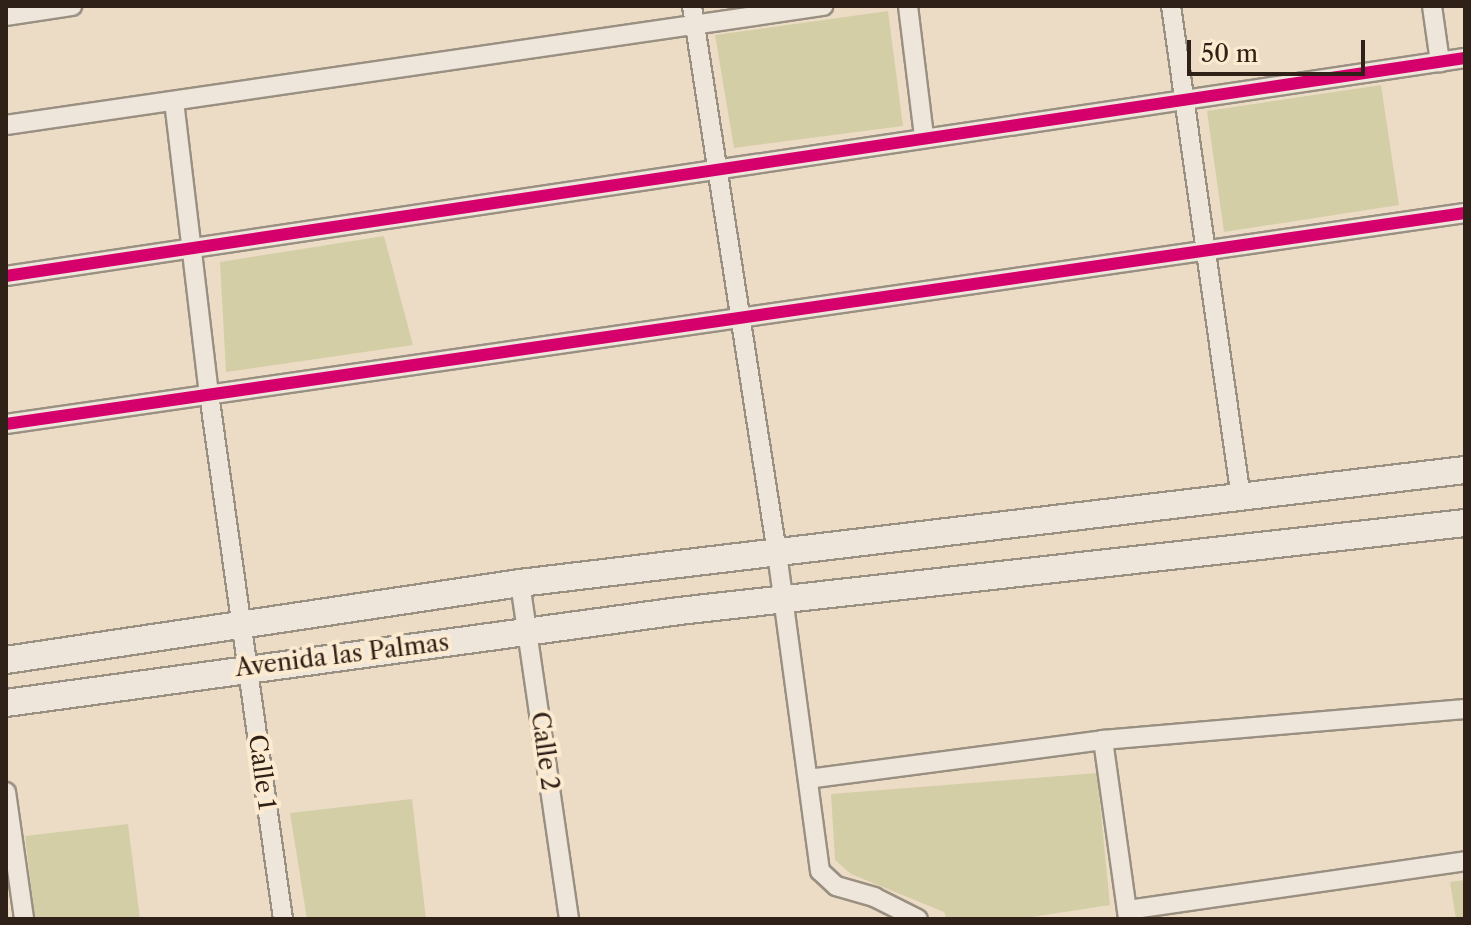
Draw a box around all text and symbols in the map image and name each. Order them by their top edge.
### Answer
scale bar [1191,24,1369,74]
text: 50 m [1201,39,1258,68]
street label: Avenida las Palmas [233,628,451,682]
street label: Calle 2 [525,710,565,792]
street label: Calle 1 [242,733,282,811]

